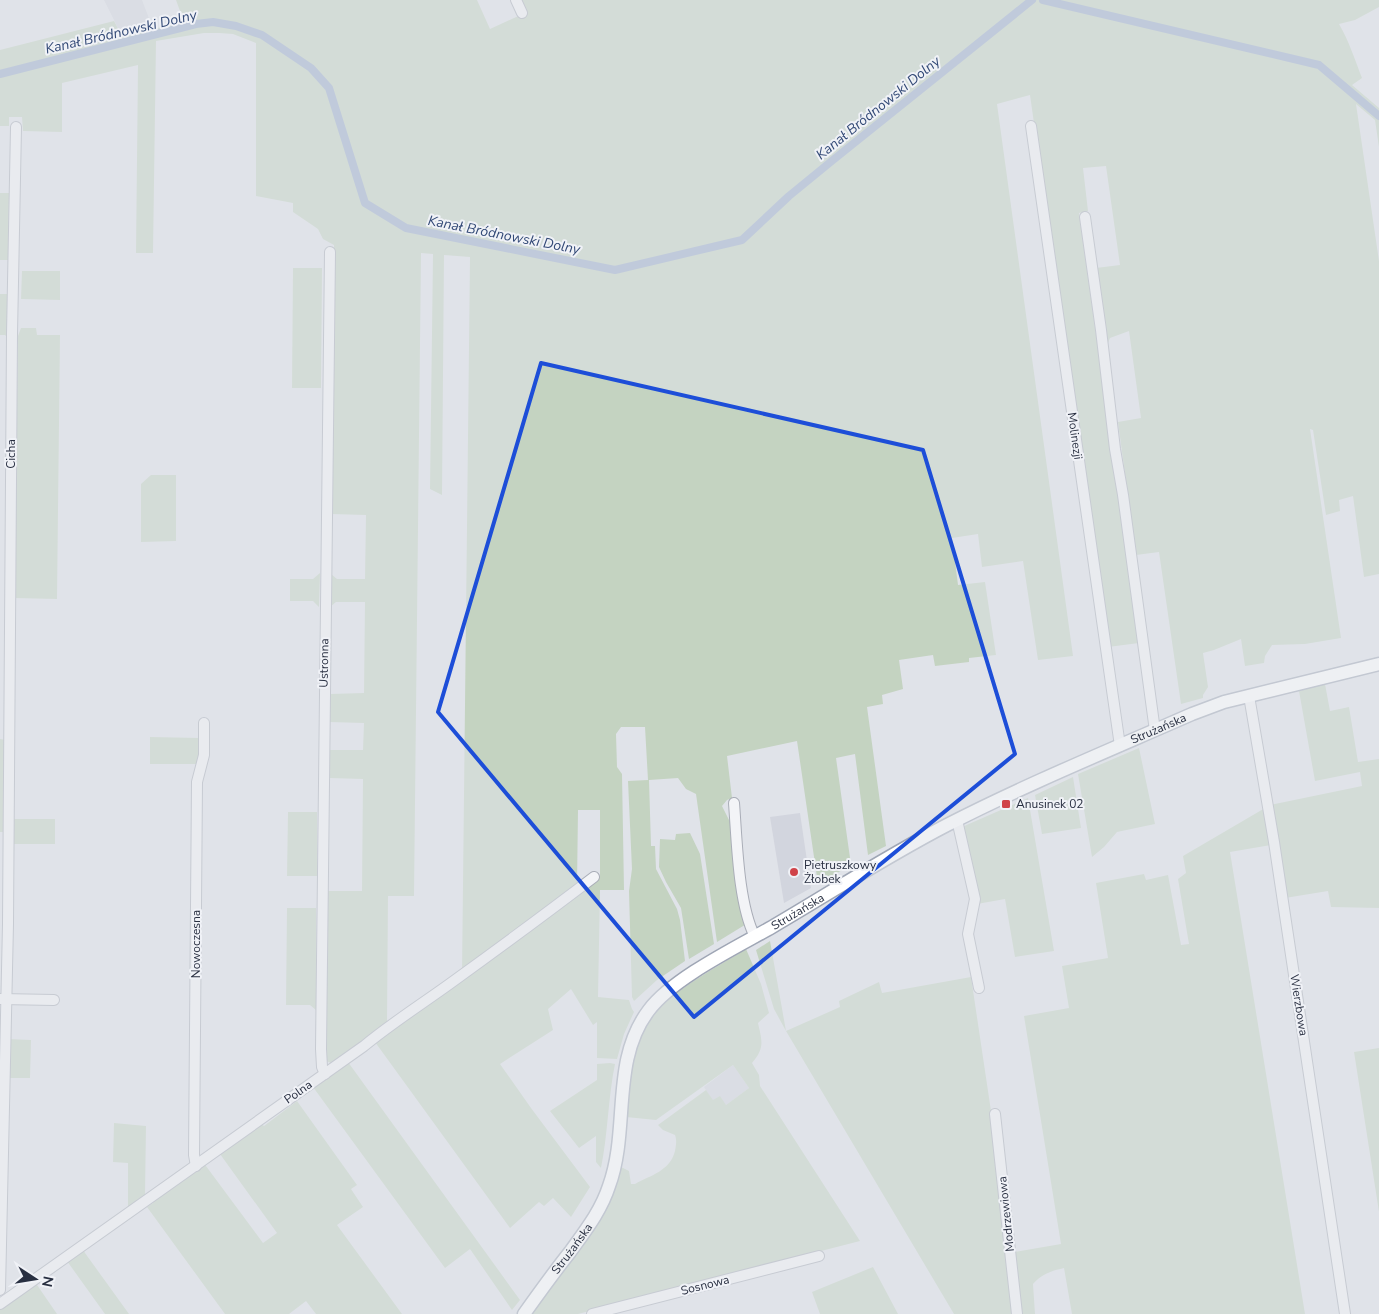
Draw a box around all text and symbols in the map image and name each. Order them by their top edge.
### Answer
water label: Kanał Bródnowski Dolny [43,5,199,59]
water label: Kanał Bródnowski Dolny [812,51,945,164]
water label: Kanał Bródnowski Dolny [426,211,583,259]
street label: Molinezji [1064,411,1086,461]
street label: Cicha [3,439,19,469]
street label: Ustronna [316,638,332,688]
street label: Strużańska [1128,709,1189,748]
place label: Anusinek 02 [1016,796,1084,812]
marker: Anusinek 02 [1000,798,1012,810]
place label: Pietruszkowy Żłobek [804,857,877,887]
marker: Pietruszkowy Żłobek [788,866,800,878]
street label: Strużańska [768,890,827,934]
street label: Nowoczesna [188,910,204,978]
street label: Wierzbowa [1286,973,1312,1037]
street label: Polna [281,1077,315,1107]
street label: Modrzewiowa [994,1175,1018,1253]
street label: Strużańska [548,1220,596,1277]
north arrow [10,1254,60,1304]
street label: Sosnowa [679,1271,731,1299]
text: N [37,1274,58,1289]

